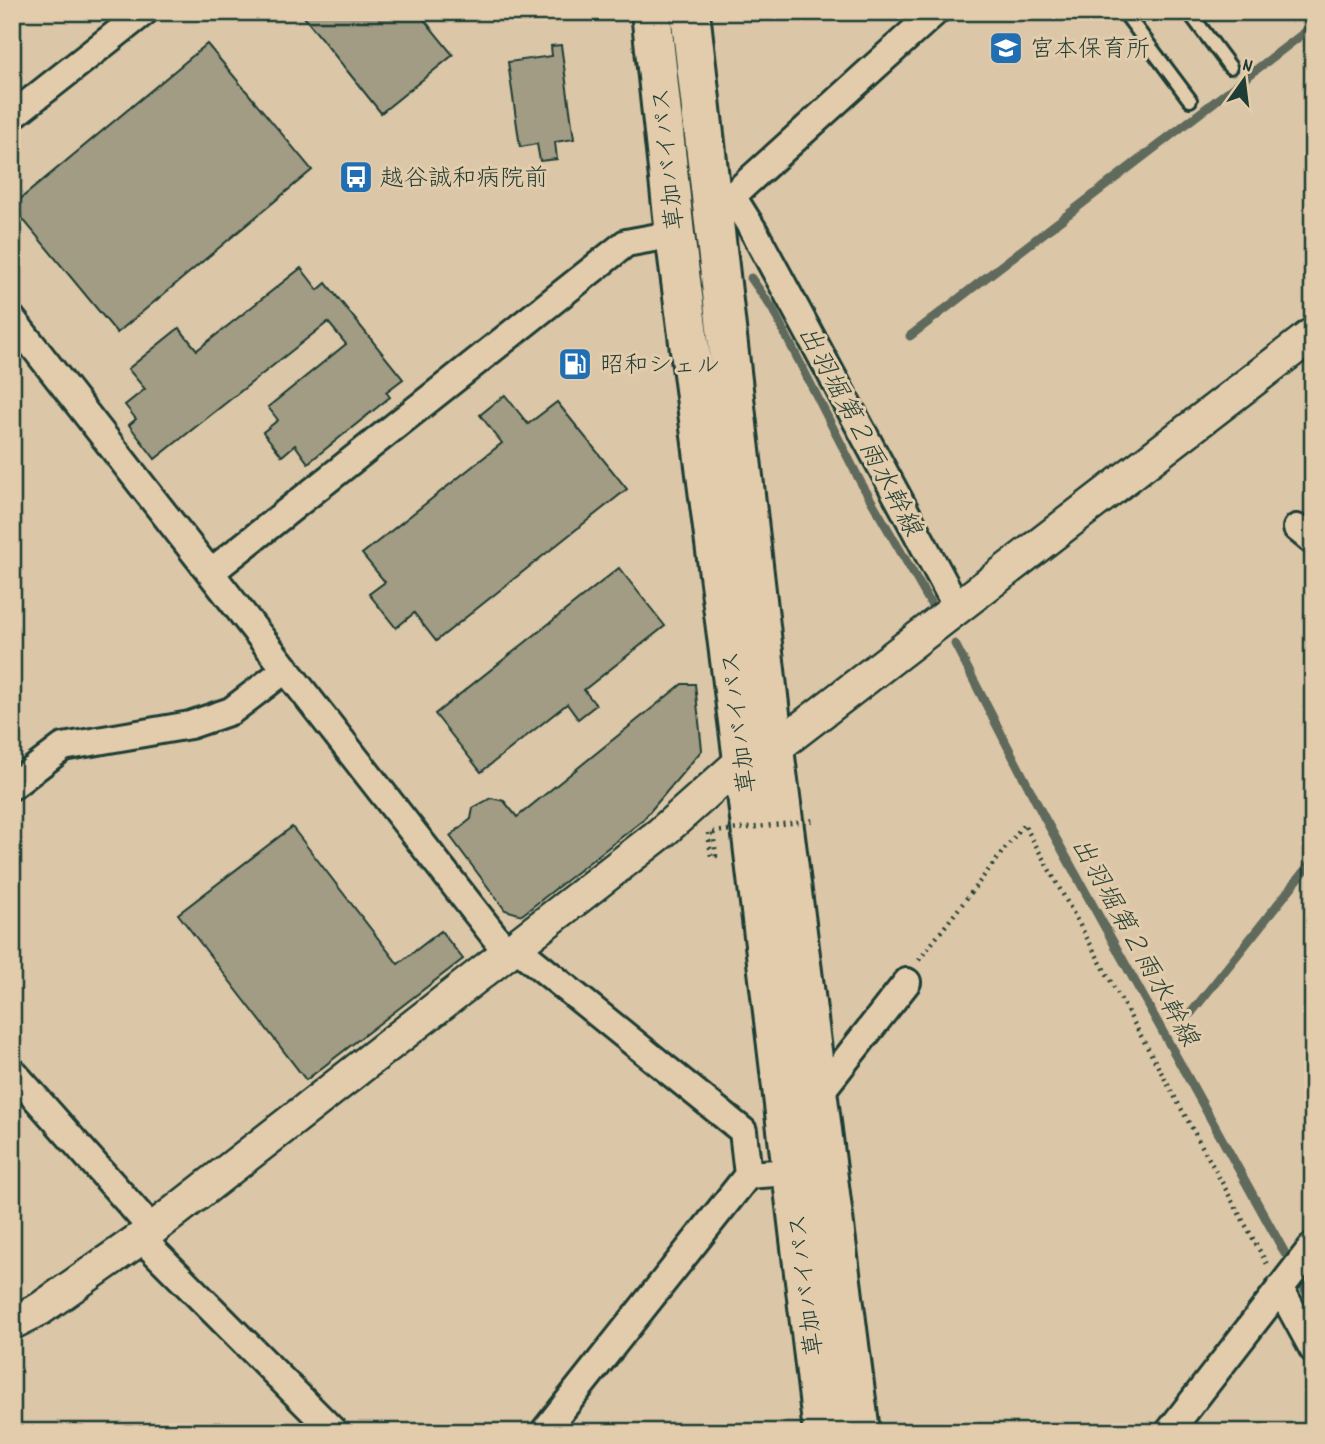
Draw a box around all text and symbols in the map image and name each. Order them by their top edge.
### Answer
school or university icon: 宮本保育所 [987,29,1025,67]
place label: 宮本保育所 [1030,34,1150,68]
north arrow [1210,46,1280,116]
text: N [1239,53,1255,81]
street label: 草加バイパス [646,86,694,232]
bus stop icon: 越谷誠和病院前 [337,158,375,196]
place label: 越谷誠和病院前 [380,163,548,197]
water label: 出羽堀第２雨水幹線 [787,320,930,545]
fuel station icon: 昭和シェル [556,345,594,383]
place label: 昭和シェル [600,350,720,384]
street label: 草加バイパス [715,648,767,795]
water label: 出羽堀第２雨水幹線 [1060,831,1206,1055]
street label: 草加バイパス [782,1211,834,1358]

